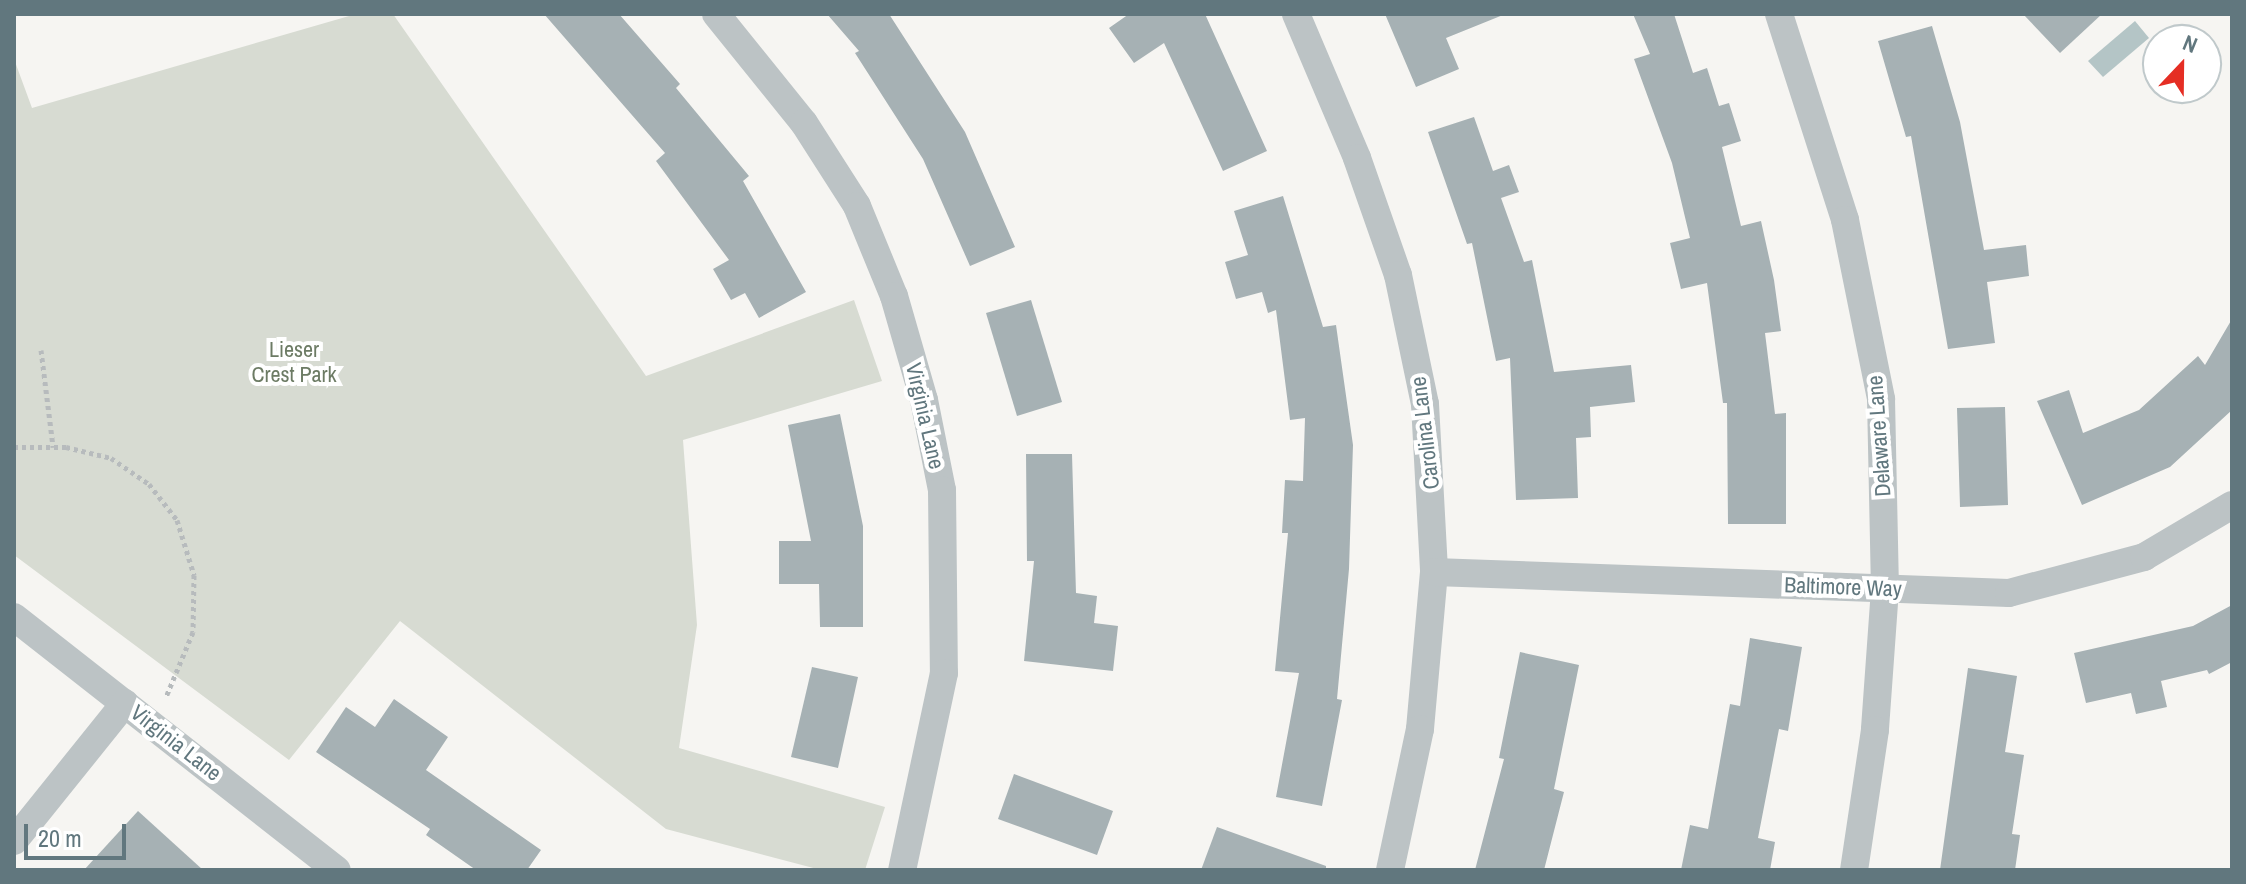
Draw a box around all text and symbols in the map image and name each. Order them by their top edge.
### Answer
north arrow [2142,24,2222,104]
text: N [2179,27,2202,60]
park label: Lieser Crest Park [251,336,337,388]
street label: Virginia Lane [900,360,950,472]
street label: Carolina Lane [1405,375,1445,491]
street label: Delaware Lane [1862,375,1896,497]
street label: Baltimore Way [1784,572,1902,602]
street label: Virginia Lane [125,699,227,787]
scale bar [28,808,130,858]
text: 20 m [38,822,82,854]

